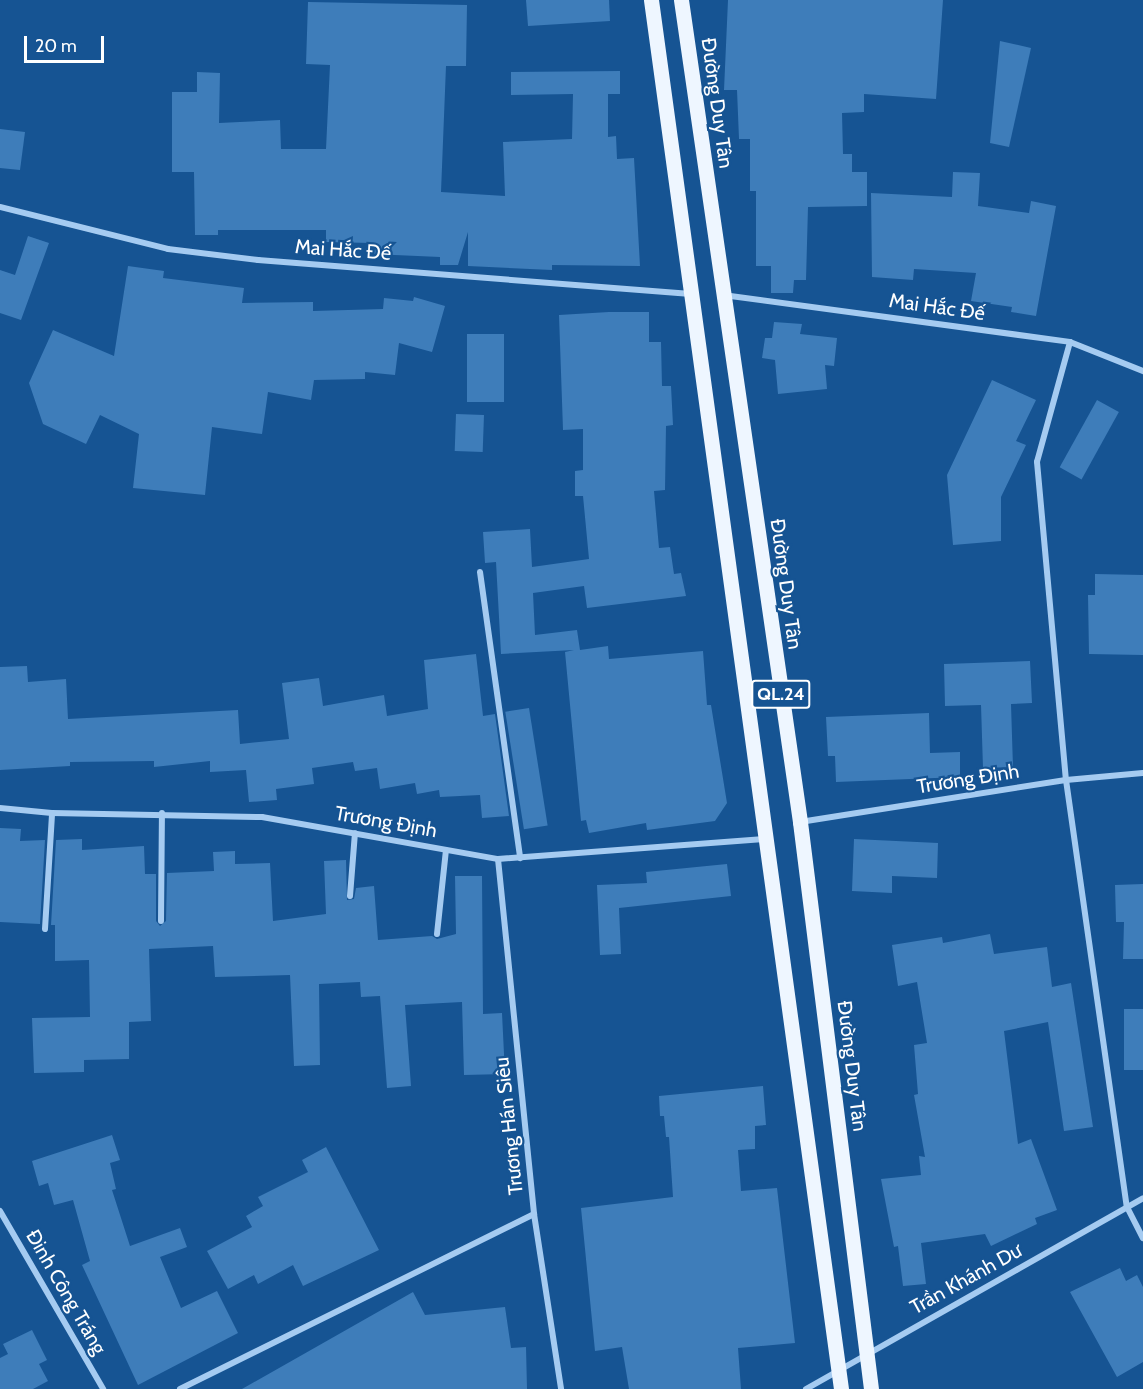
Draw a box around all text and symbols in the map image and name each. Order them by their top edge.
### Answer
scale bar [27,24,106,62]
text: 20 m [35,35,77,57]
street label: Đường Duy Tân [696,36,738,170]
street label: Mai Hắc Đế [294,235,392,265]
street label: Mai Hắc Đế [888,288,986,326]
street label: Đường Duy Tân [765,517,807,651]
road number: QL.24 [751,679,811,709]
street label: Trương Định [915,759,1021,799]
street label: Trương Định [333,801,439,843]
street label: Đường Duy Tân [832,999,872,1133]
street label: Trương Hán Siêu [490,1056,528,1196]
street label: Đinh Công Tráng [21,1225,111,1359]
street label: Trần Khánh Dư [906,1239,1026,1319]

